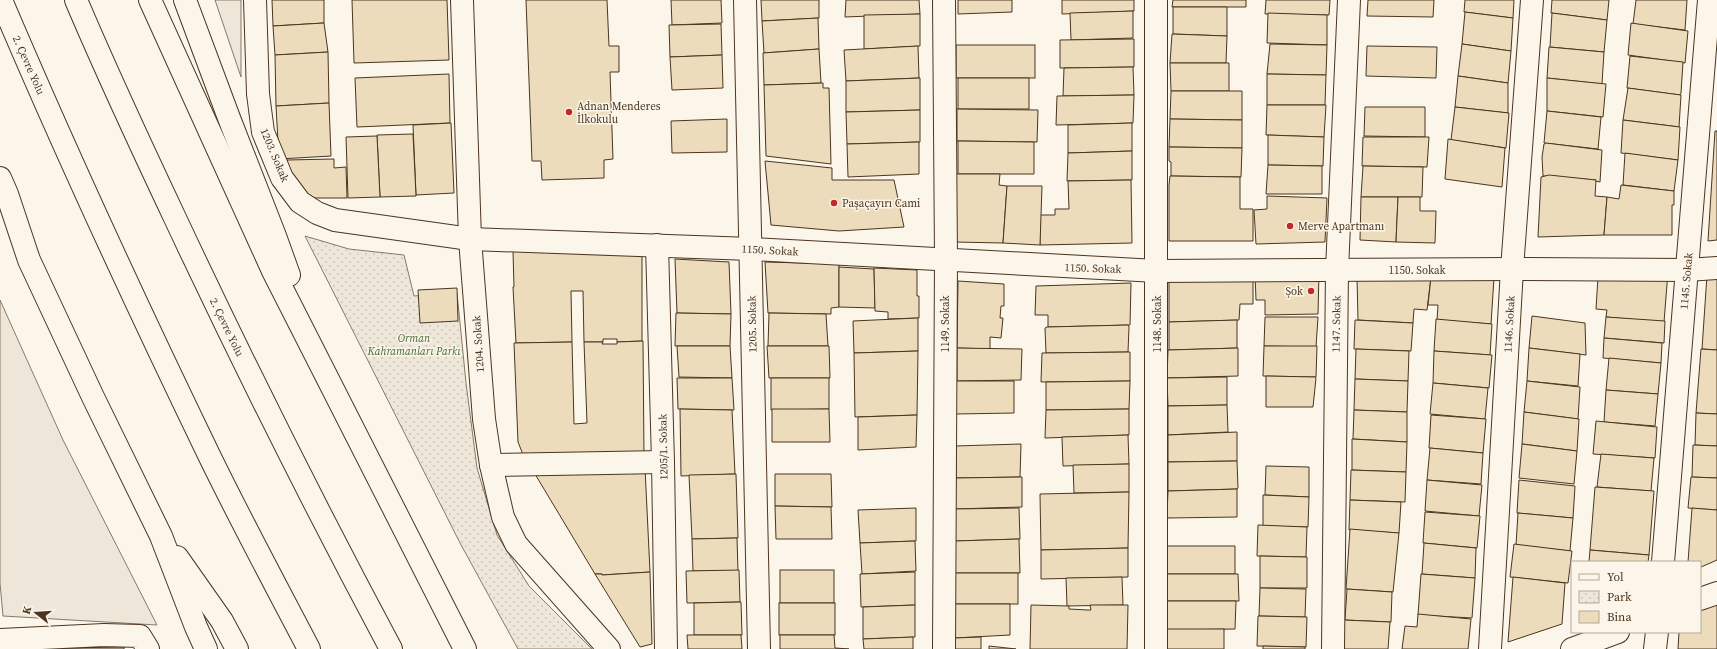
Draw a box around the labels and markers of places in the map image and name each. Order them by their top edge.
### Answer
place label: Adnan Menderes İlkokulu [577,99,661,127]
marker: Adnan Menderes İlkokulu [564,107,574,117]
place label: Paşaçayırı Cami [842,196,920,211]
marker: Paşaçayırı Cami [829,198,839,208]
place label: Merve Apartmanı [1298,219,1384,234]
marker: Merve Apartmanı [1285,221,1295,231]
place label: Şok [1285,284,1304,299]
marker: Şok [1306,286,1316,296]

